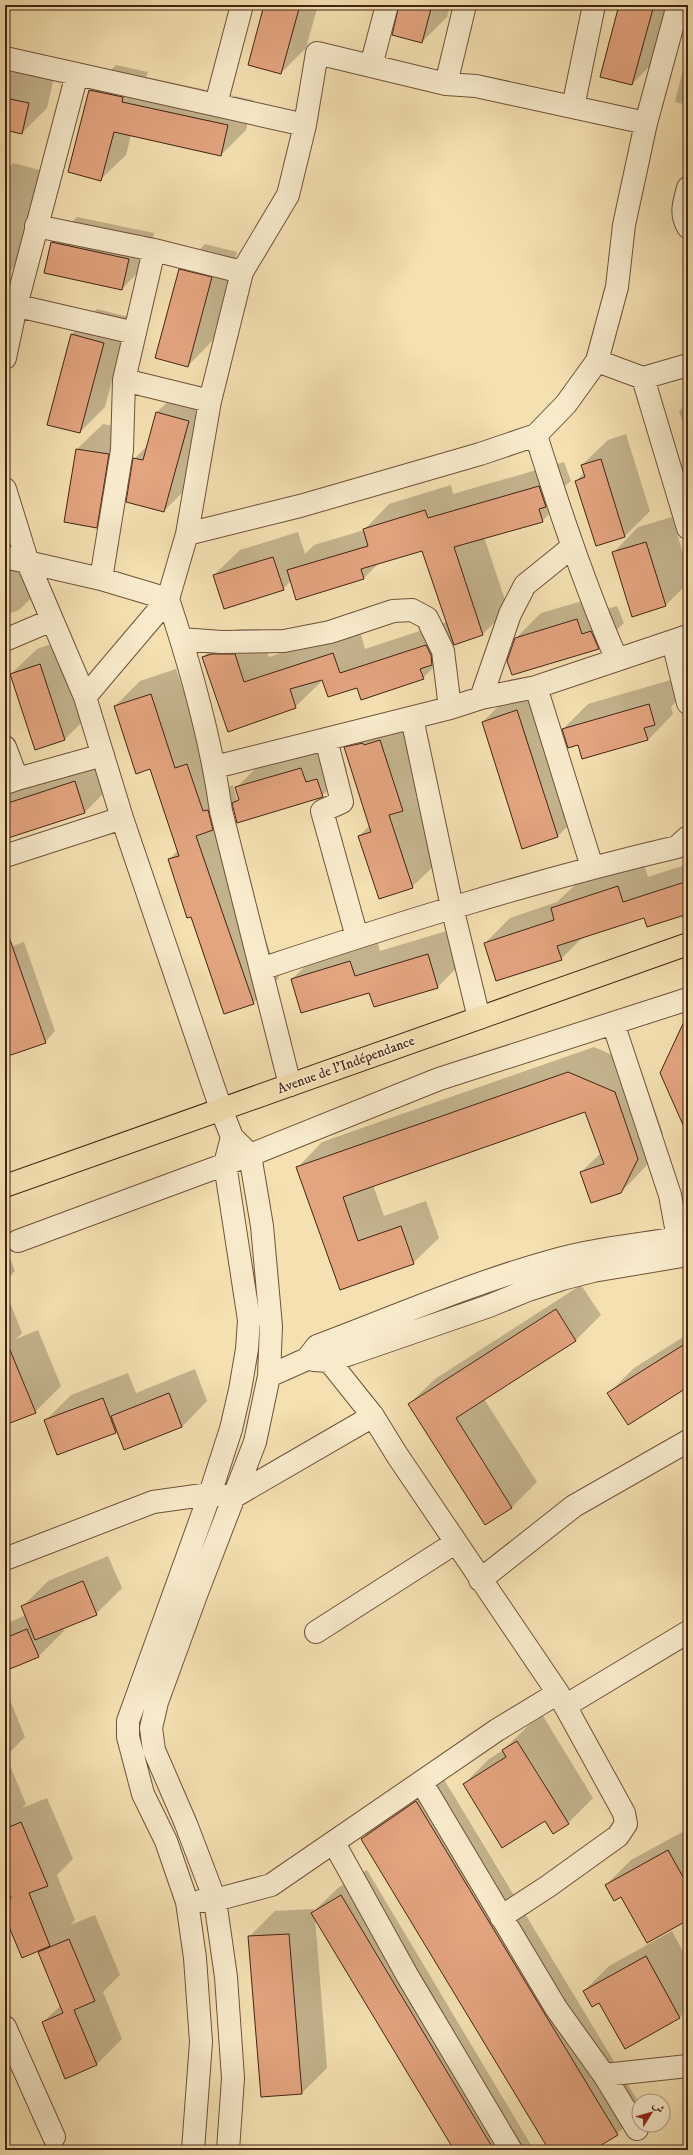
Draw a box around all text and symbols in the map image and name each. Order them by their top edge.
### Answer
street label: Avenue de l'Indépendance [275,1032,417,1098]
north arrow [631,2093,671,2133]
text: ش [649,2099,667,2116]

